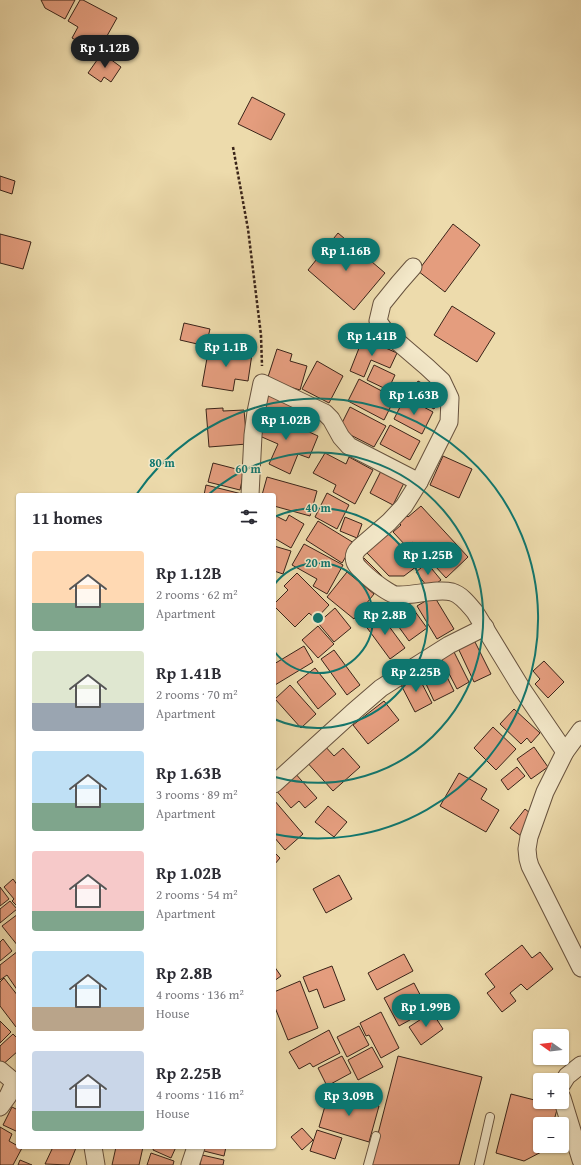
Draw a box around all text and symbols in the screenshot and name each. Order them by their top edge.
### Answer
pin: Rp 1.12B [64,35,146,69]
text: Rp 1.12B [80,38,130,57]
pin: Rp 1.16B [305,238,387,272]
text: Rp 1.16B [321,241,371,260]
pin: Rp 1.41B [331,323,413,357]
text: Rp 1.41B [347,326,397,345]
pin: Rp 1.1B [189,334,263,368]
text: Rp 1.1B [204,337,248,356]
pin: Rp 1.63B [373,382,455,416]
text: Rp 1.63B [389,385,439,404]
pin: Rp 1.02B [245,407,327,441]
text: Rp 1.02B [261,410,311,429]
text: 80 m [149,454,175,471]
text: 60 m [235,460,261,477]
text: 40 m [305,499,331,516]
text: 11 homes [32,505,103,530]
icon: filters [238,506,260,528]
pin: Rp 1.25B [387,542,469,576]
text: Rp 1.25B [403,545,453,564]
text: 20 m [305,554,331,571]
text: Rp 1.12B [156,560,222,585]
icon: home [64,567,112,615]
text: 2 rooms · 62 m² [156,585,238,604]
pin: Rp 2.8B [348,602,422,636]
text: Apartment [156,604,216,623]
text: Rp 2.8B [363,605,407,624]
centre of rings [311,611,325,625]
pin: Rp 2.25B [375,659,457,693]
text: Rp 1.41B [156,660,222,685]
text: Rp 2.25B [391,662,441,681]
icon: home [64,667,112,715]
text: 2 rooms · 70 m² [156,685,238,704]
text: Apartment [156,704,216,723]
text: Rp 1.63B [156,760,222,785]
icon: home [64,767,112,815]
text: 3 rooms · 89 m² [156,785,238,804]
text: Apartment [156,804,216,823]
text: Rp 1.02B [156,860,222,885]
icon: home [64,867,112,915]
text: 2 rooms · 54 m² [156,885,238,904]
text: Apartment [156,904,216,923]
text: Rp 2.8B [156,960,213,985]
icon: home [64,967,112,1015]
text: 4 rooms · 136 m² [156,985,244,1004]
pin: Rp 1.99B [385,994,467,1028]
text: Rp 1.99B [401,997,451,1016]
text: House [156,1004,190,1023]
north arrow [533,1029,569,1065]
map controls [533,1029,569,1153]
text: Rp 2.25B [156,1060,222,1085]
icon: home [64,1067,112,1115]
button: + [533,1073,569,1109]
pin: Rp 3.09B [308,1083,390,1117]
text: 4 rooms · 116 m² [156,1085,244,1104]
text: Rp 3.09B [324,1086,374,1105]
text: House [156,1104,190,1123]
button: − [533,1117,569,1153]

